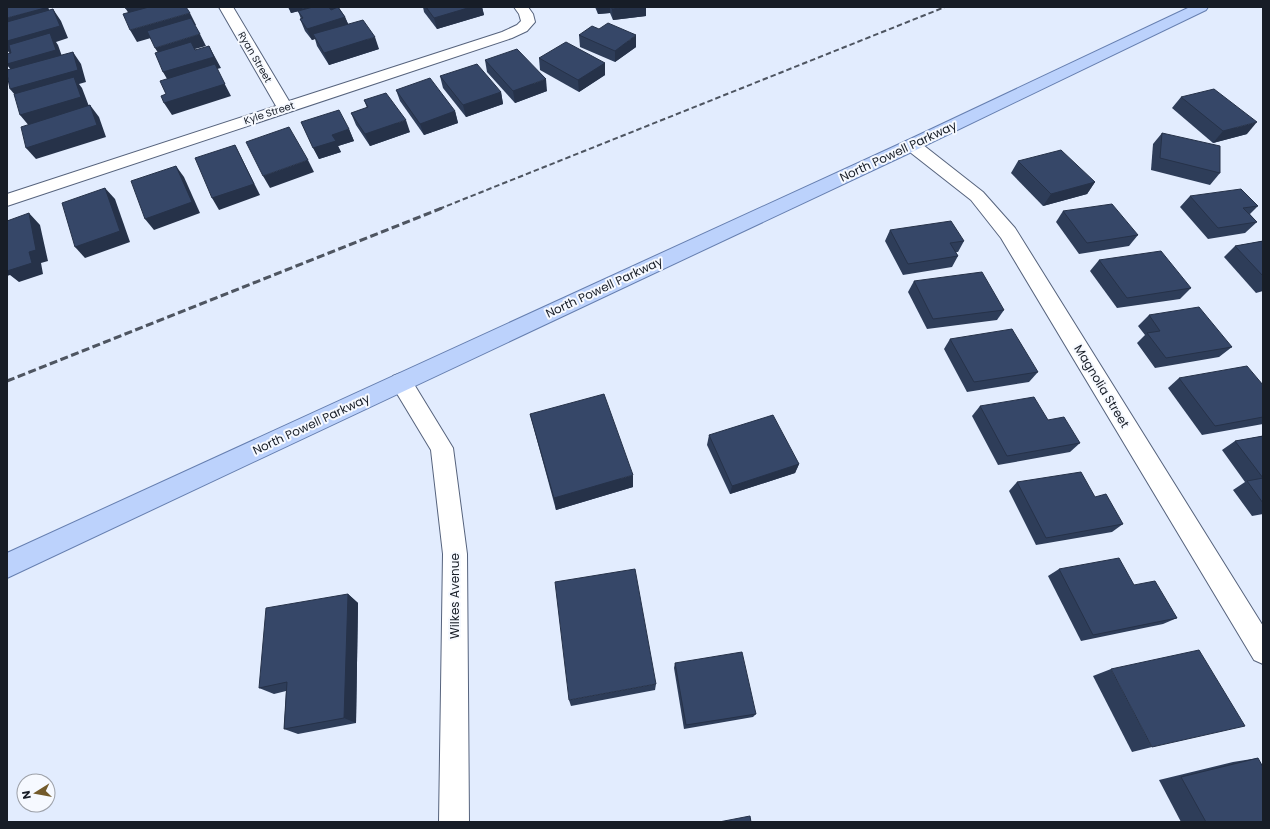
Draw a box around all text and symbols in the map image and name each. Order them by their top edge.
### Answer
street label: Ryan Street [234,29,276,86]
street label: Kyle Street [242,98,296,128]
street label: North Powell Parkway [837,116,959,186]
street label: North Powell Parkway [543,252,665,322]
street label: Magnolia Street [1070,341,1134,431]
street label: North Powell Parkway [250,389,372,459]
street label: Wilkes Avenue [446,553,463,639]
north arrow [16,773,56,813]
text: N [18,789,35,800]

